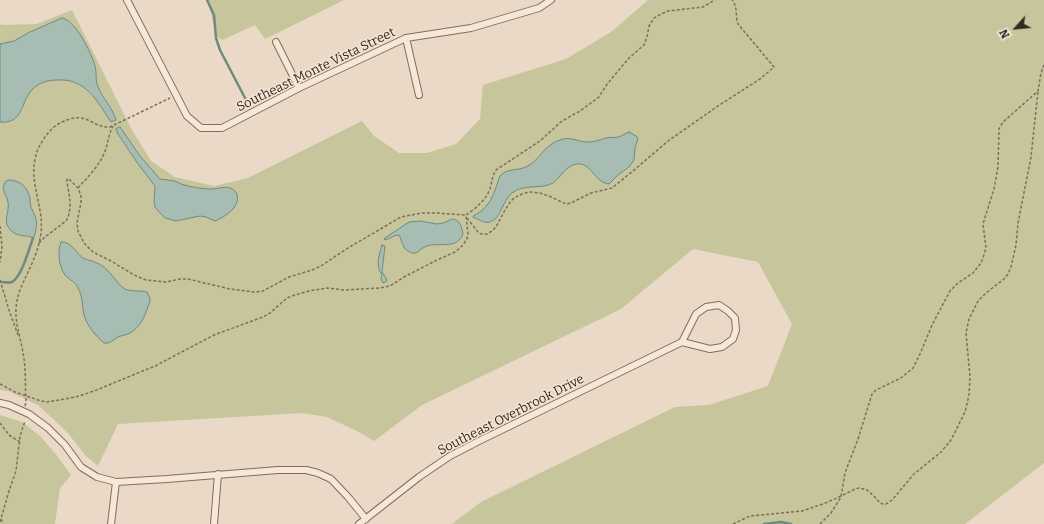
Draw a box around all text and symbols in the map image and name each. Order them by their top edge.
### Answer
north arrow [996,8,1036,48]
street label: Southeast Monte Vista Street [234,25,398,115]
text: N [997,27,1013,40]
street label: Southeast Overbrook Drive [435,371,587,459]

